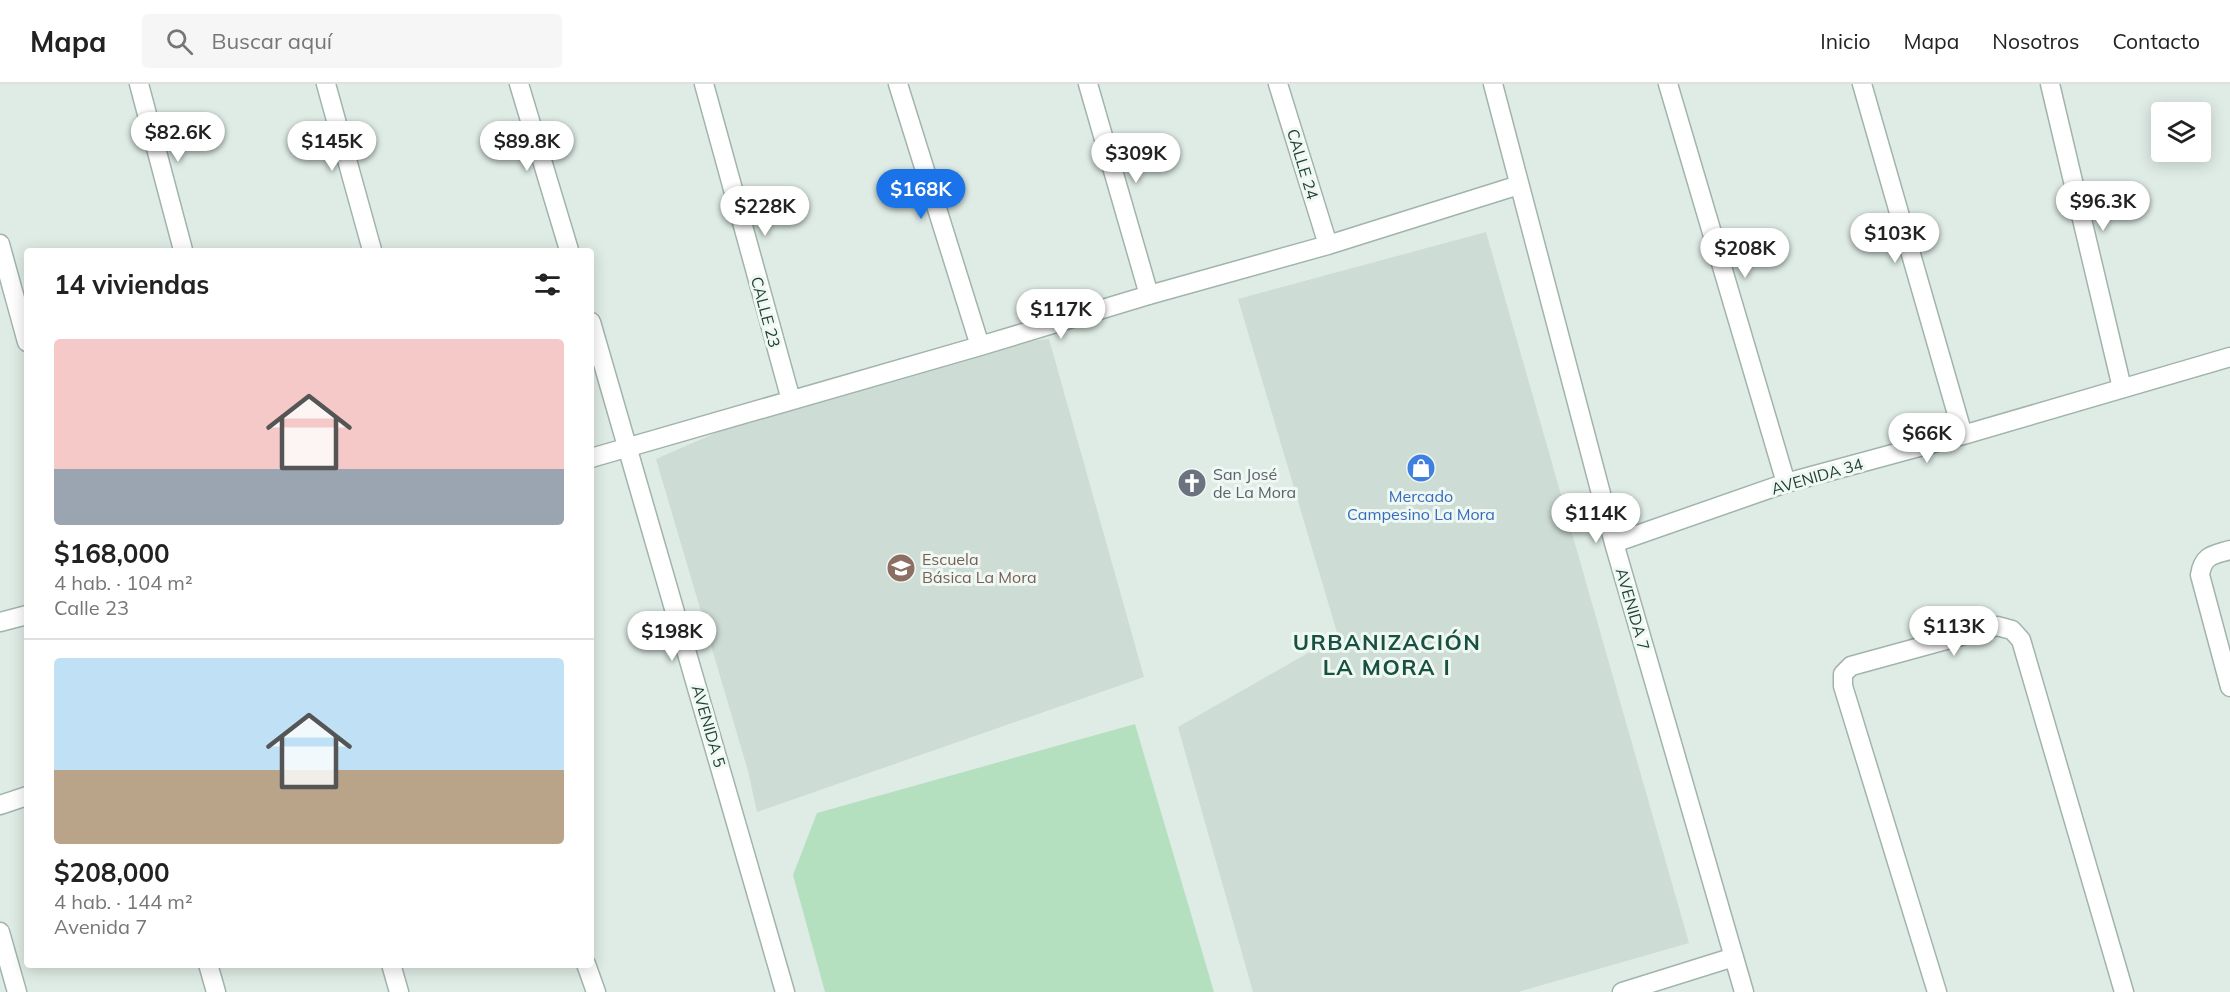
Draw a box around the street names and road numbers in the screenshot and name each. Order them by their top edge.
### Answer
street label: CALLE 24 [1283,126,1323,202]
street label: CALLE 23 [747,274,785,350]
street label: AVENIDA 34 [1769,453,1866,499]
street label: AVENIDA 7 [1612,565,1654,653]
street label: AVENIDA 5 [688,682,730,770]

